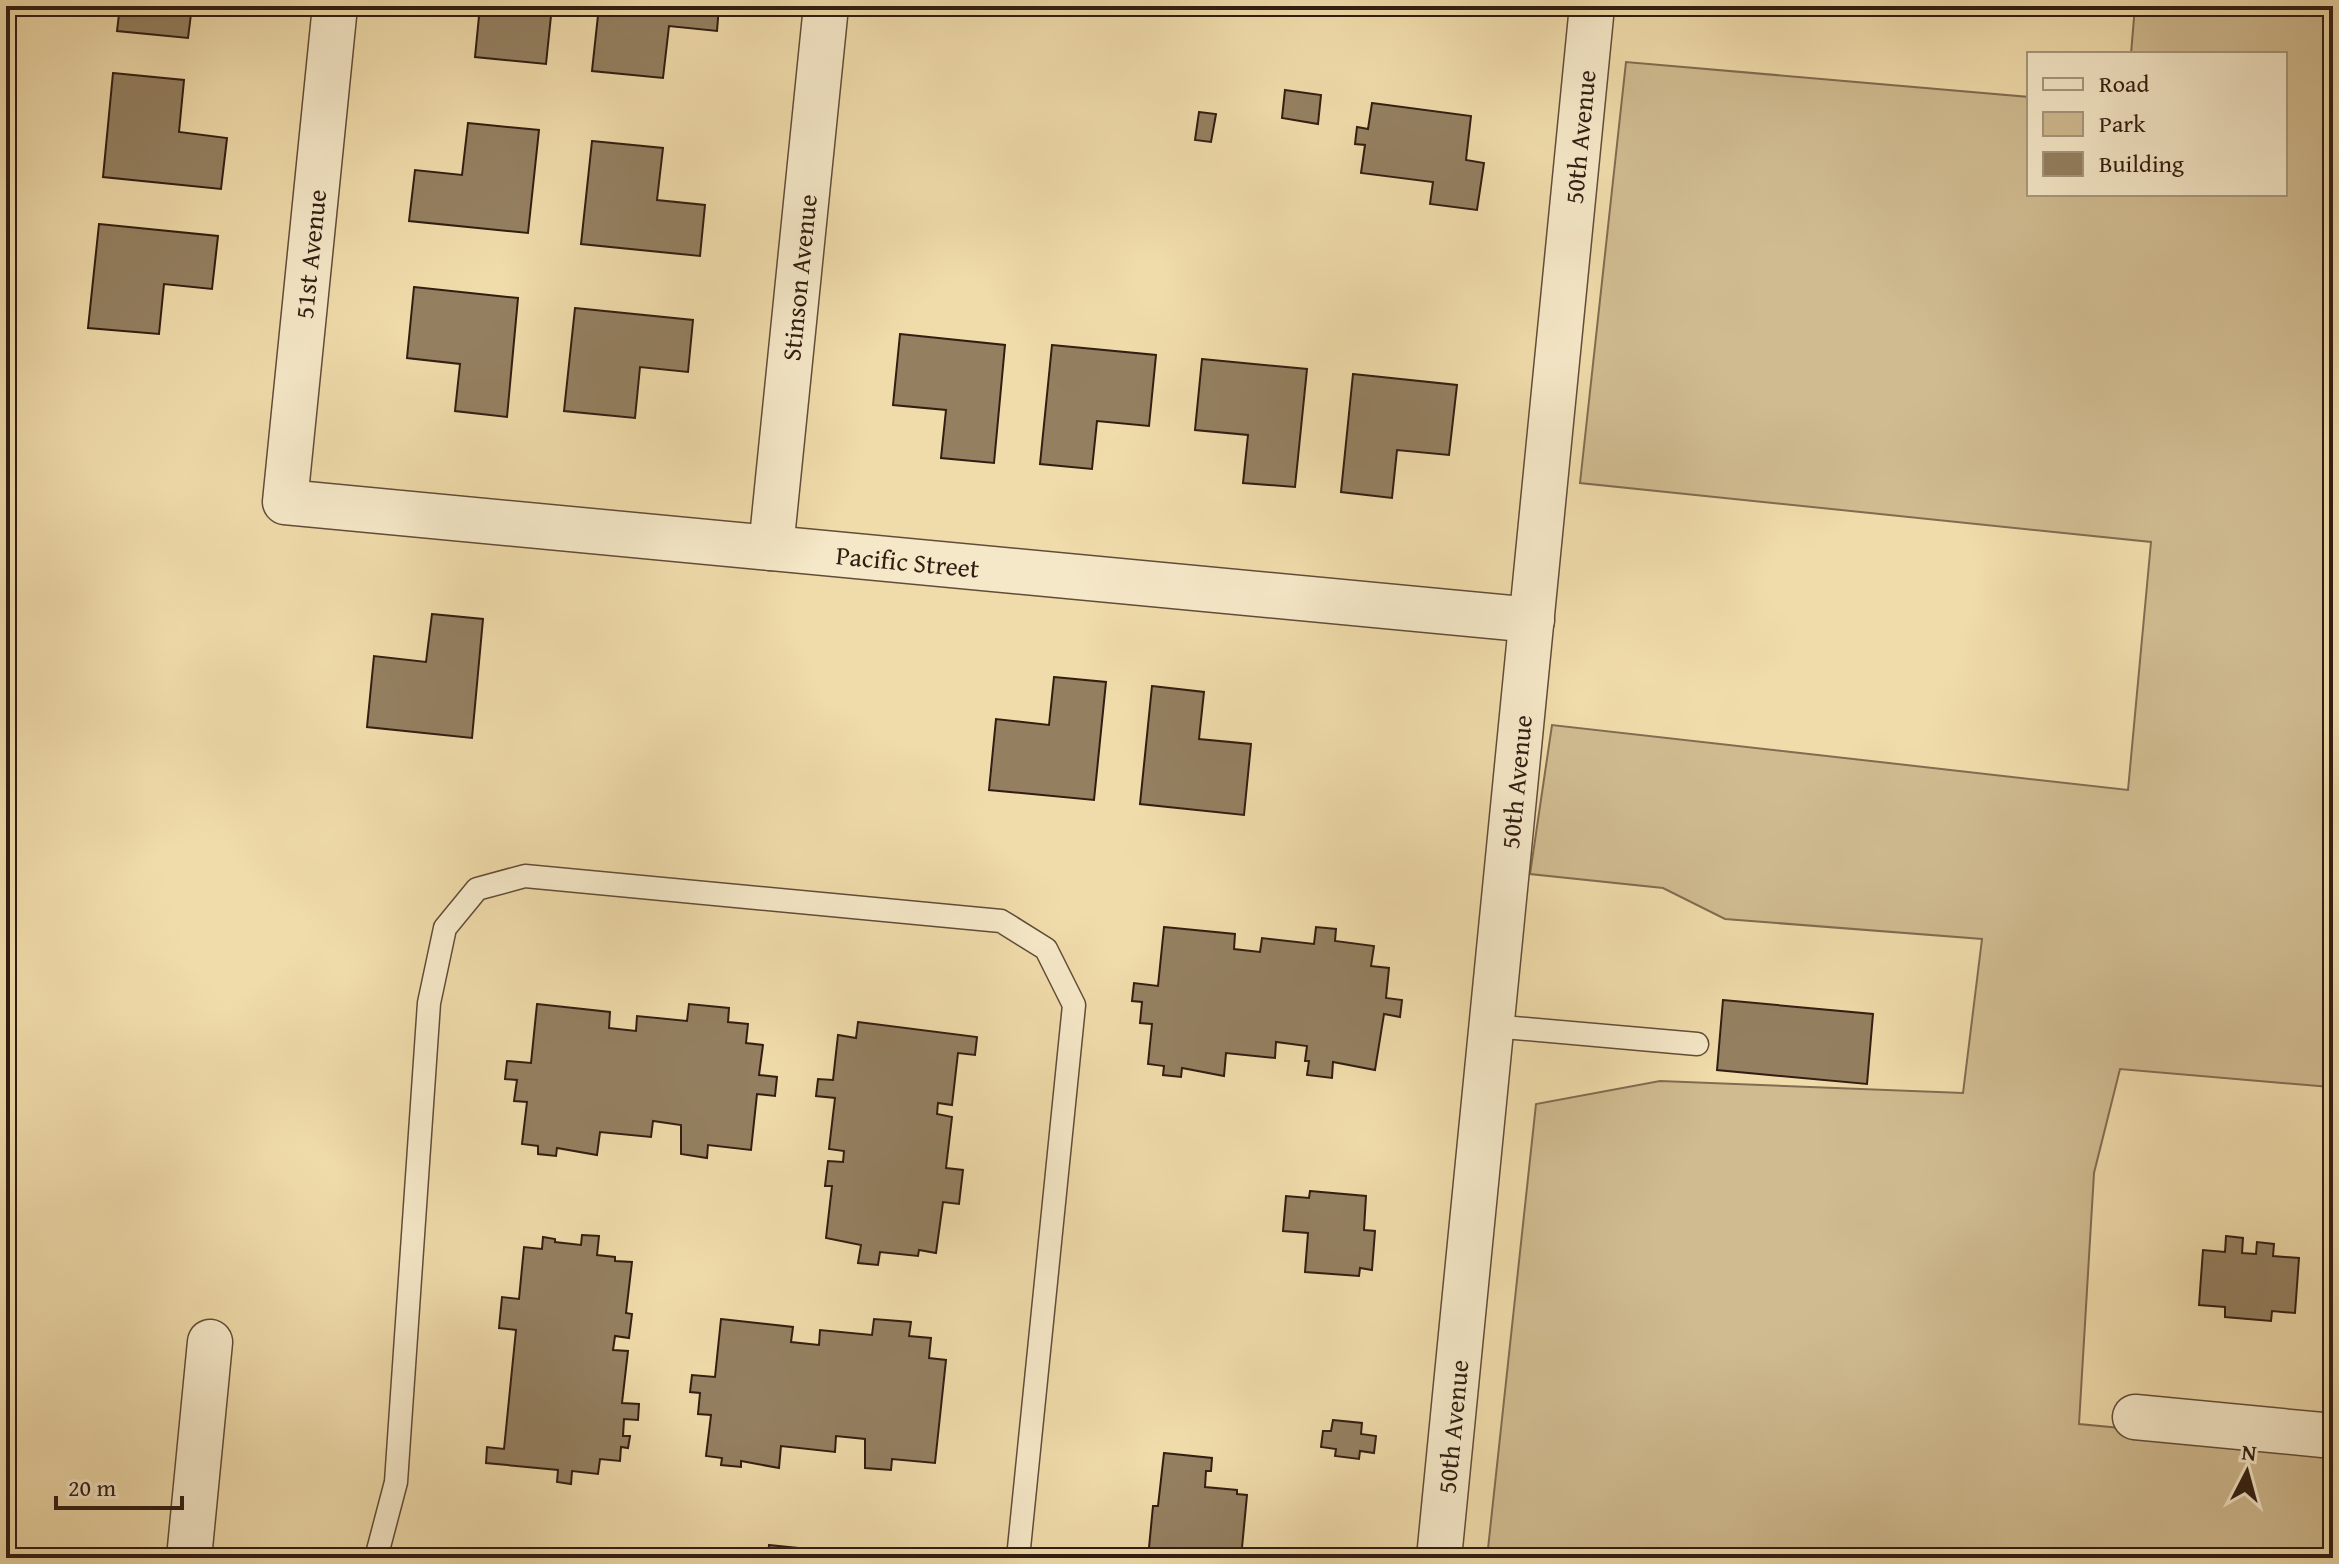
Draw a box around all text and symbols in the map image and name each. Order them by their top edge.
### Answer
legend [2027,52,2287,196]
text: Road [2099,66,2149,101]
street label: 50th Avenue [1553,68,1605,206]
text: Park [2099,106,2146,141]
text: Building [2099,146,2184,181]
street label: 51st Avenue [284,187,336,321]
street label: Stinson Avenue [771,192,826,363]
street label: Pacific Street [834,535,981,587]
street label: 50th Avenue [1490,713,1542,851]
street label: 50th Avenue [1426,1358,1478,1495]
north arrow [2207,1432,2287,1512]
text: N [2240,1435,2258,1469]
scale bar [56,1460,182,1510]
text: 20 m [68,1470,116,1505]

